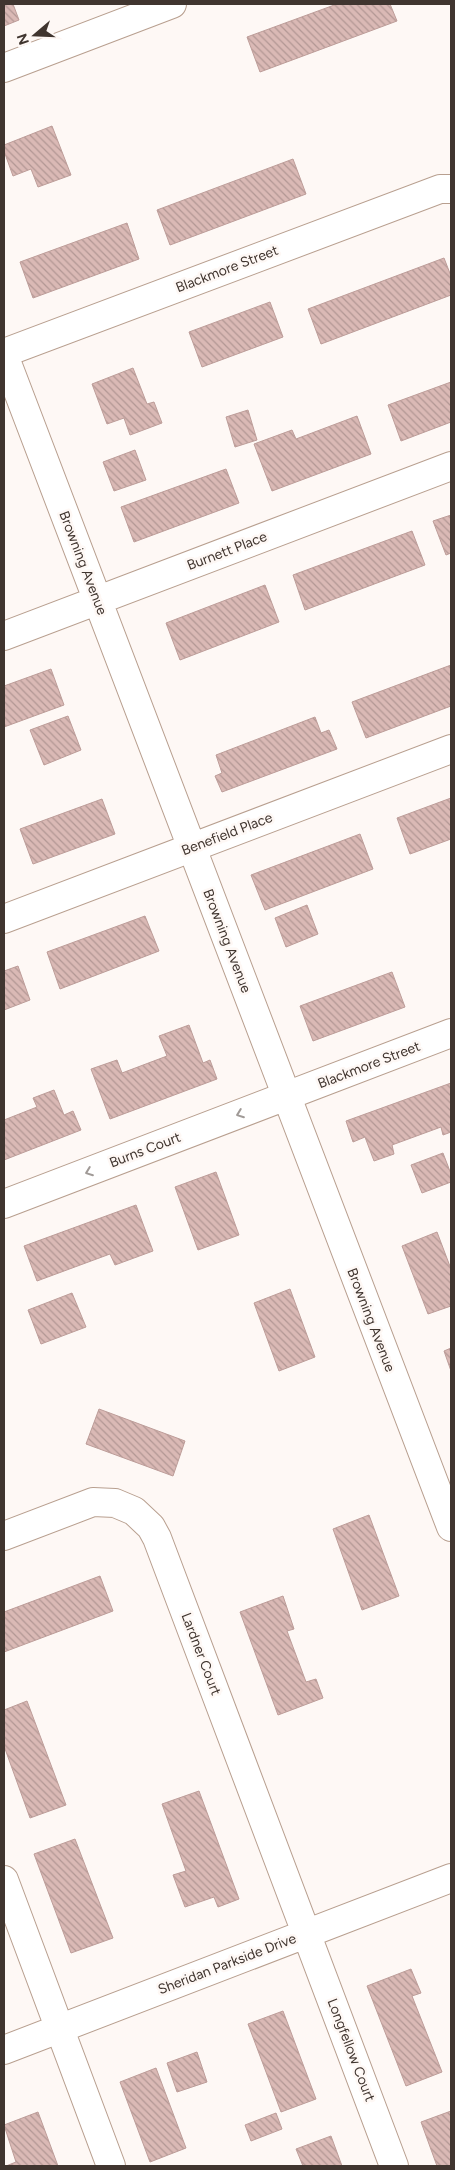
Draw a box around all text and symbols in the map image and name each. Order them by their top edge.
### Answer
north arrow [10,10,60,60]
text: N [13,31,33,47]
street label: Blackmore Street [173,242,281,296]
street label: Browning Avenue [55,509,111,618]
street label: Burnett Place [185,528,270,574]
street label: Benefield Place [179,809,275,859]
street label: Browning Avenue [199,887,255,996]
street label: Blackmore Street [315,1038,423,1092]
one-way arrow [237,1108,245,1118]
street label: Burns Court [107,1129,183,1171]
one-way arrow [85,1166,93,1176]
street label: Browning Avenue [343,1266,399,1375]
street label: Lardner Court [177,1610,225,1698]
street label: Sheridan Parkside Drive [155,1930,299,1998]
street label: Longfellow Court [324,1996,378,2104]

